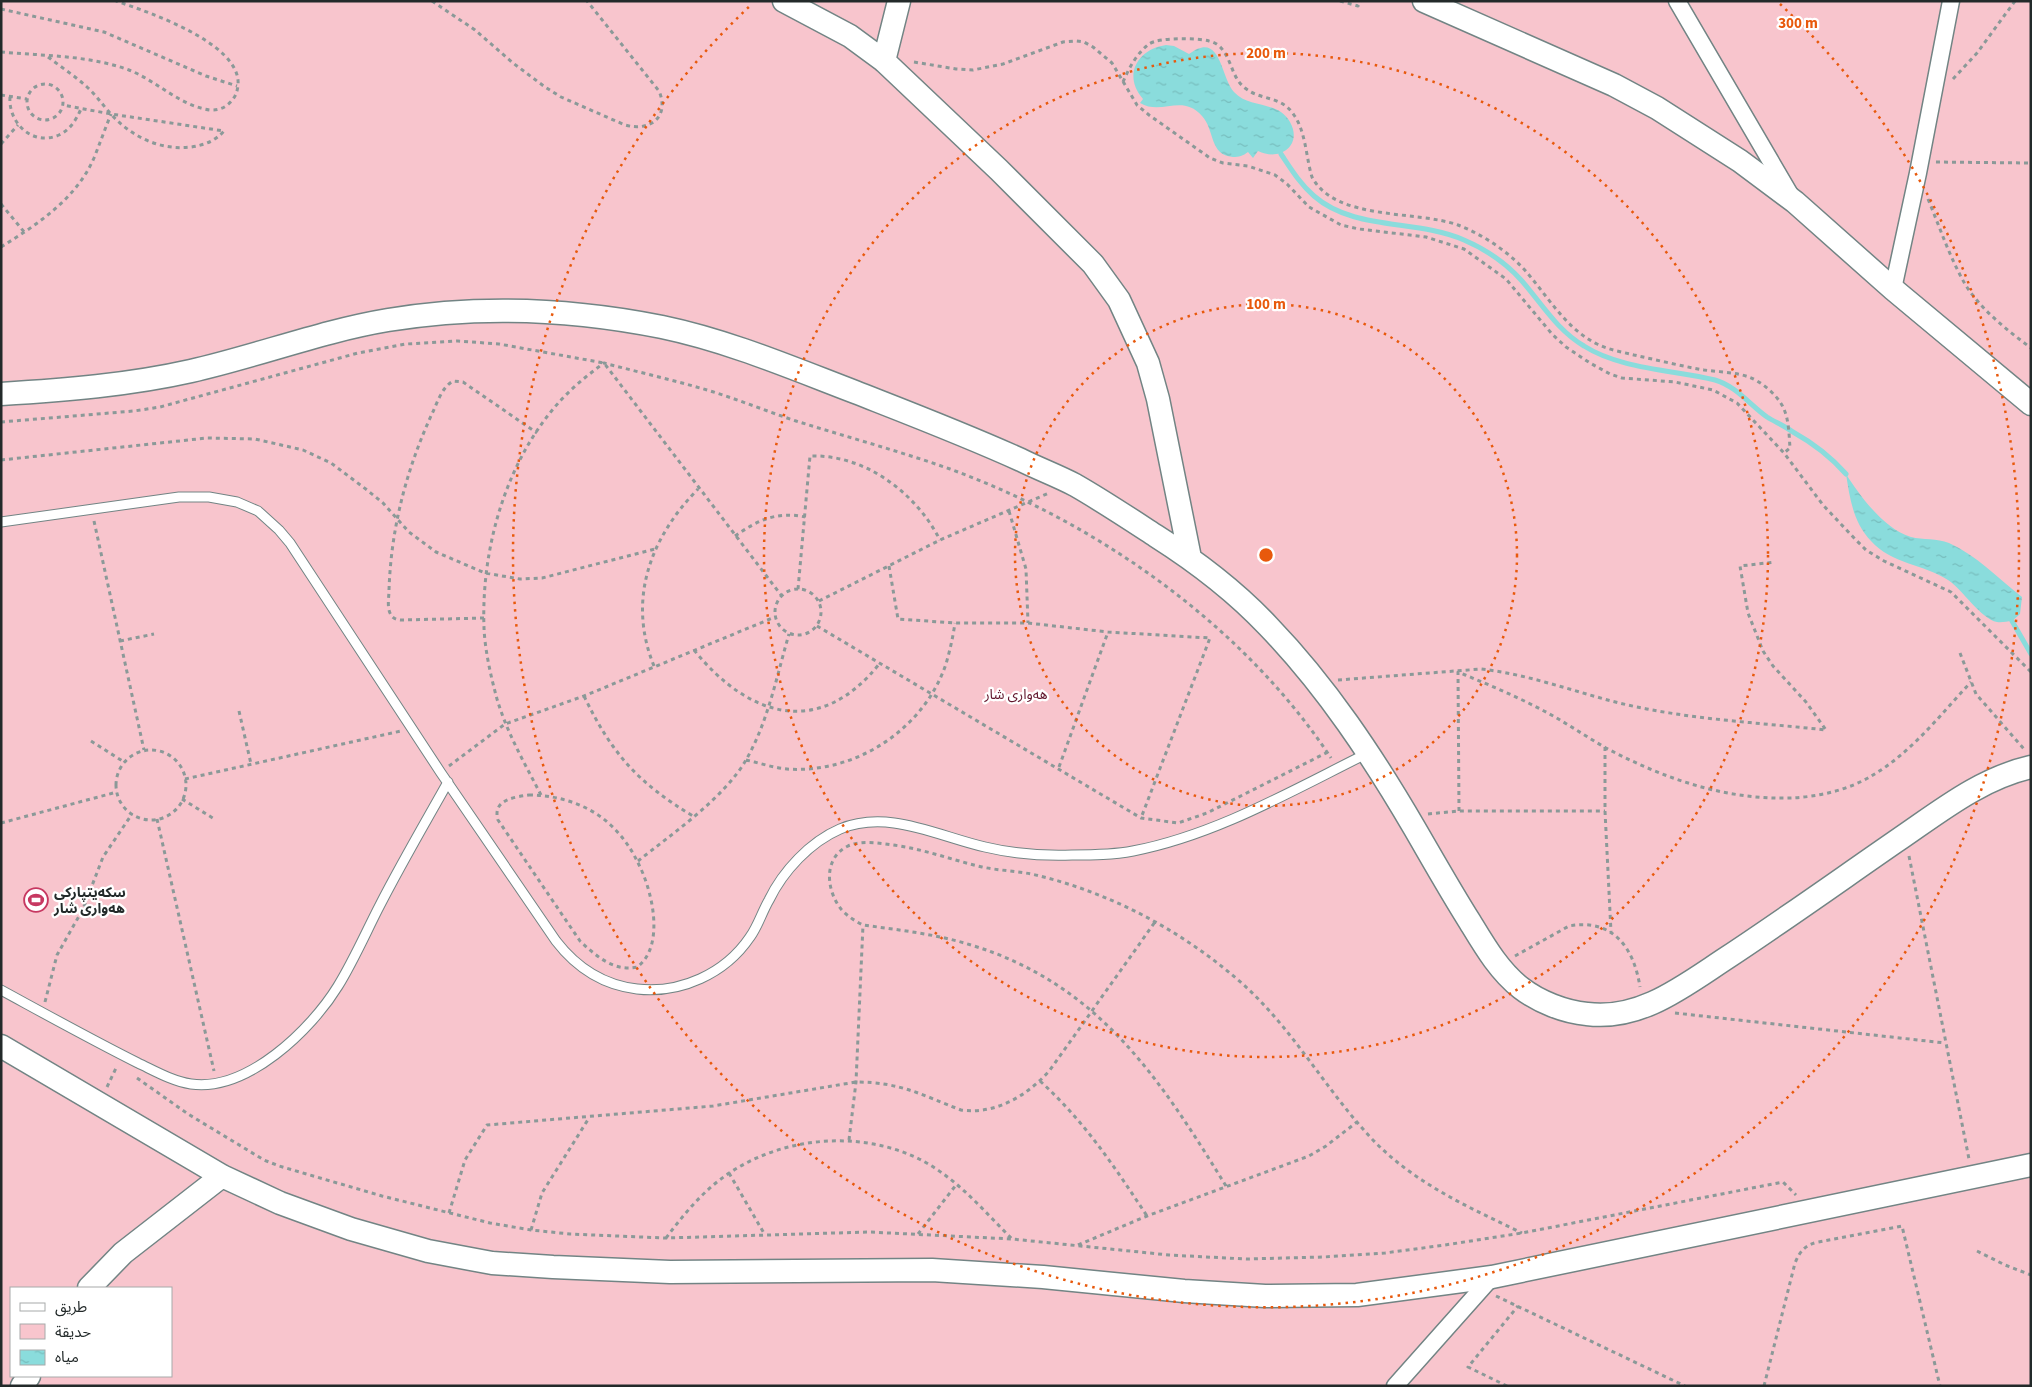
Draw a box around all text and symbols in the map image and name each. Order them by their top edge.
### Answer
text: 300 m [1778,13,1818,34]
text: 200 m [1246,43,1286,64]
text: 100 m [1246,294,1286,315]
centre of rings [1257,546,1275,564]
park label: هەواری شار [983,685,1048,705]
place label: سکەیتپارکی هەواری شار [53,883,126,919]
sports icon: سکەیتپارکی هەواری شار [23,887,49,913]
legend [10,1287,172,1377]
text: طريق [55,1297,87,1318]
text: حديقة [55,1322,91,1343]
text: مياه [55,1347,79,1368]

